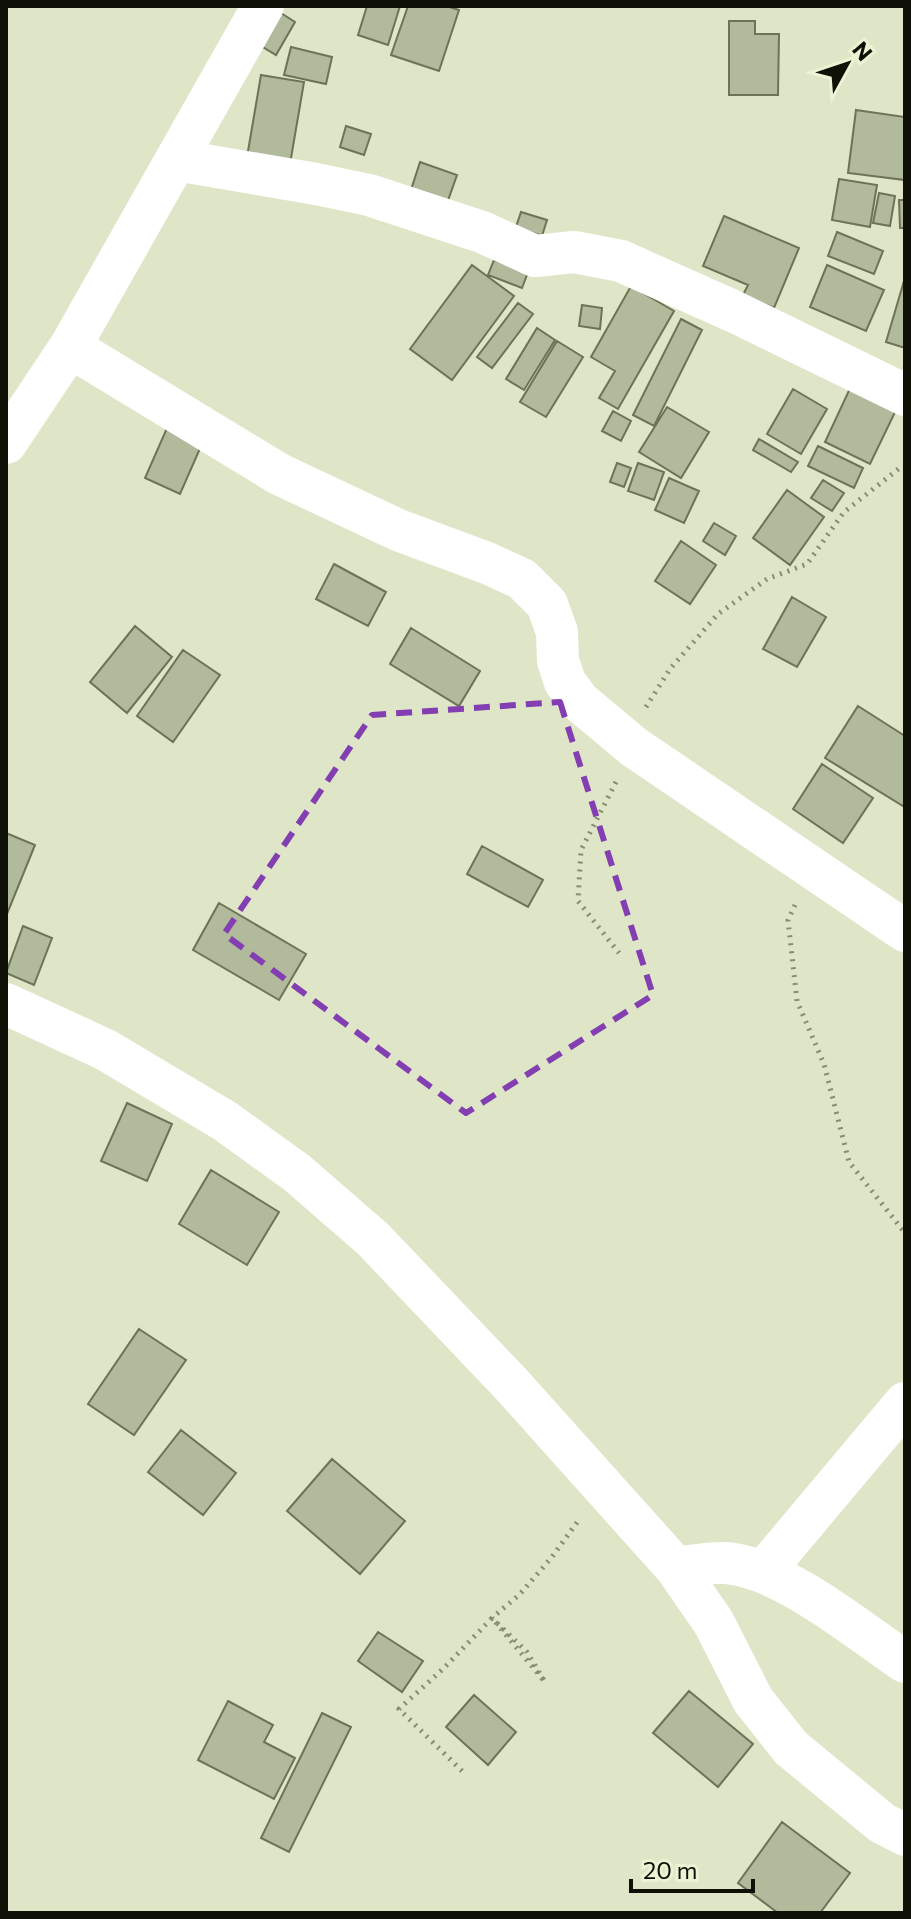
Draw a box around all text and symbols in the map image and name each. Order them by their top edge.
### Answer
north arrow [807,24,887,104]
text: N [847,36,878,66]
scale bar [631,1843,753,1893]
text: 20 m [643,1855,697,1884]

